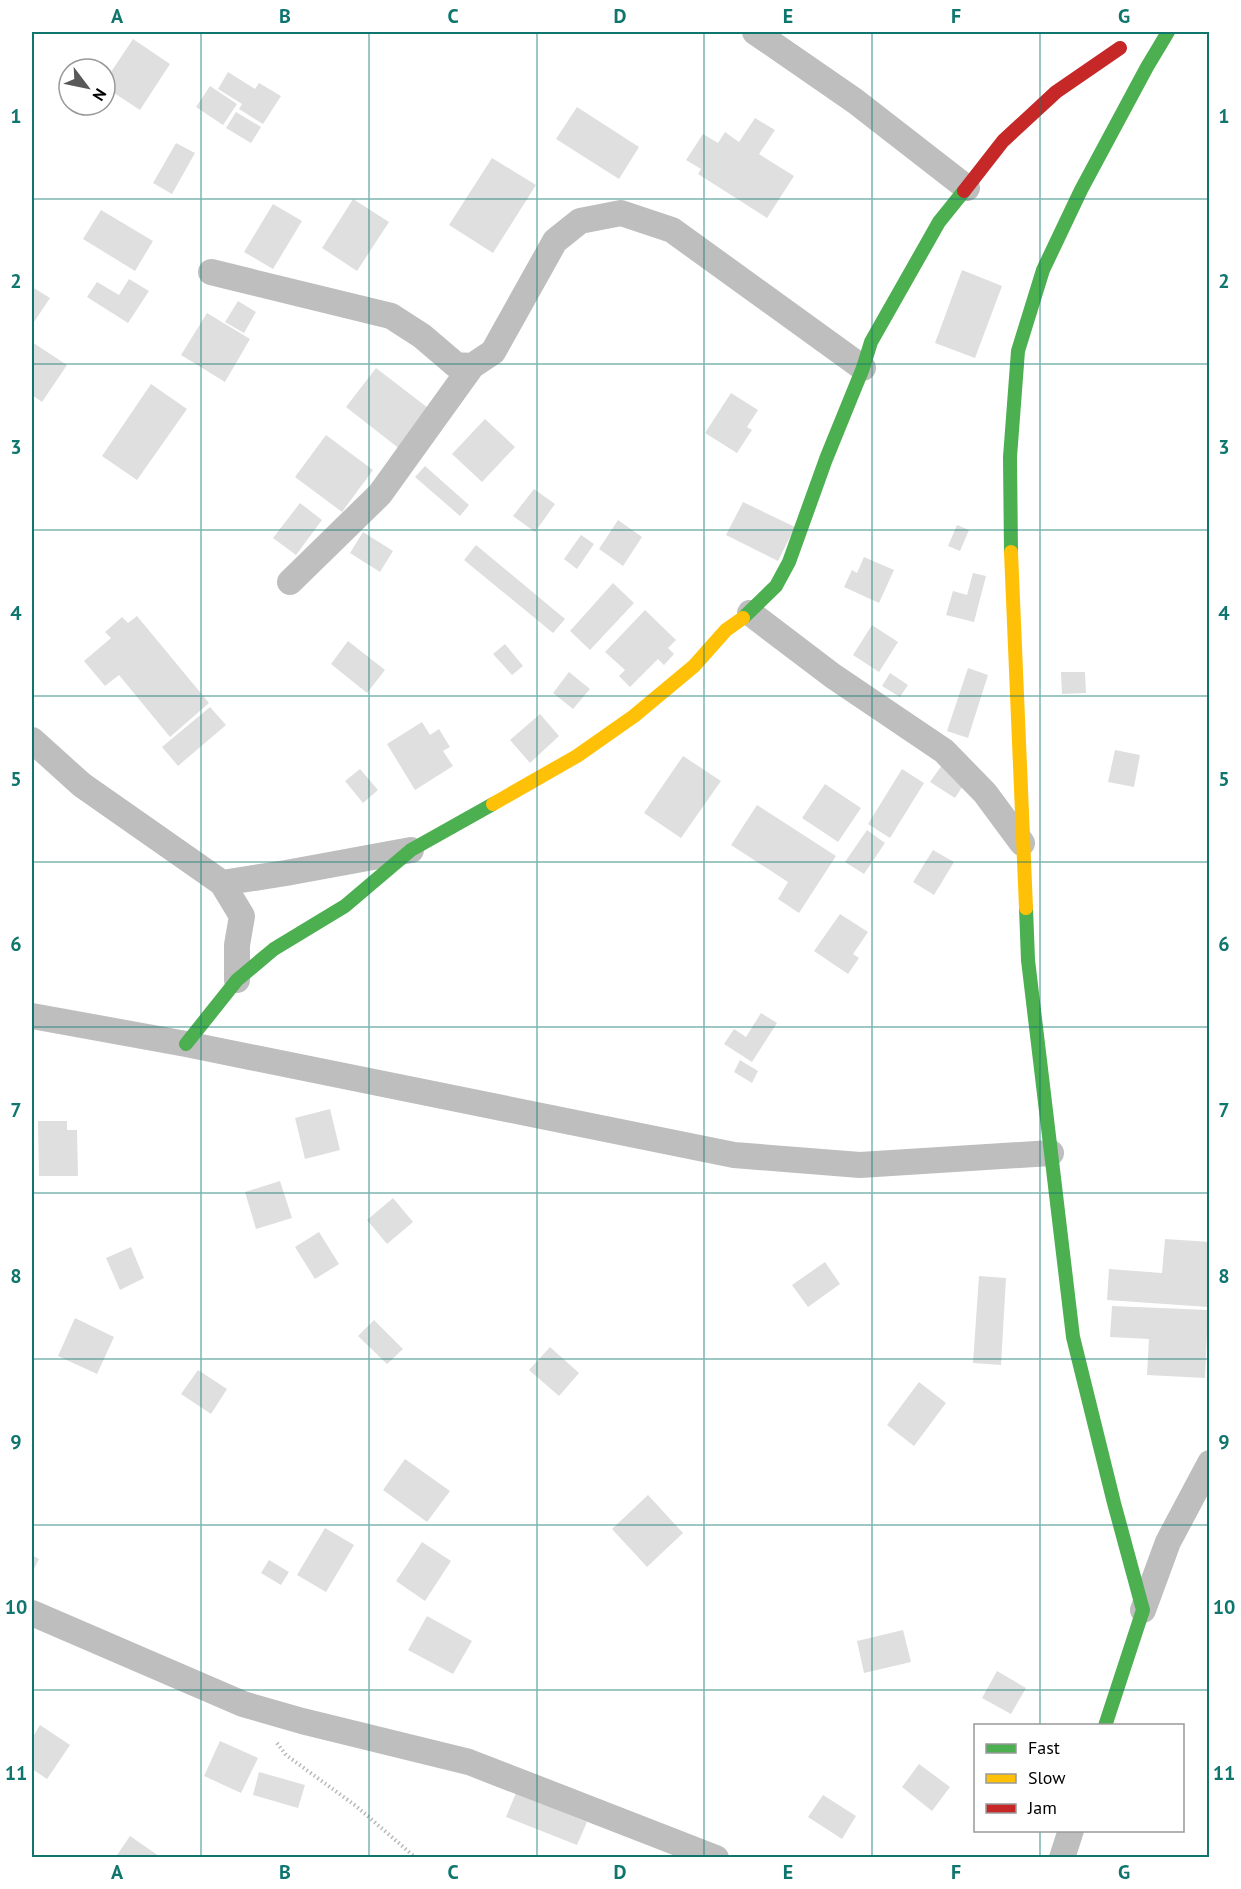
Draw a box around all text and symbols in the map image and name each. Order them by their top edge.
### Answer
text: A [111,3,124,29]
text: B [279,3,291,29]
text: C [447,3,459,29]
text: D [614,3,627,29]
text: E [783,3,793,29]
text: F [951,3,961,29]
text: G [1118,3,1130,29]
north arrow [57,57,117,117]
text: N [88,85,111,105]
text: 1 [10,103,22,129]
text: 1 [1218,103,1230,129]
text: 2 [10,268,22,294]
text: 2 [1218,268,1230,294]
text: 3 [10,434,22,460]
text: 3 [1218,434,1230,460]
text: 4 [10,600,22,626]
text: 4 [1218,600,1230,626]
text: 5 [10,766,22,792]
text: 5 [1218,766,1230,792]
text: 6 [10,931,22,957]
text: 6 [1218,931,1230,957]
text: 7 [10,1097,22,1123]
text: 7 [1218,1097,1230,1123]
text: 8 [10,1263,22,1289]
text: 8 [1218,1263,1230,1289]
text: 9 [10,1429,22,1455]
text: 9 [1218,1429,1230,1455]
text: 10 [5,1594,27,1620]
text: 10 [1213,1594,1235,1620]
legend [974,1724,1184,1832]
text: Fast [1028,1736,1060,1759]
text: 11 [5,1760,27,1786]
text: 11 [1213,1760,1235,1786]
text: Slow [1028,1766,1066,1789]
text: Jam [1027,1796,1057,1819]
text: A [111,1859,124,1885]
text: B [279,1859,291,1885]
text: C [447,1859,459,1885]
text: D [614,1859,627,1885]
text: E [783,1859,793,1885]
text: F [951,1859,961,1885]
text: G [1118,1859,1130,1885]

